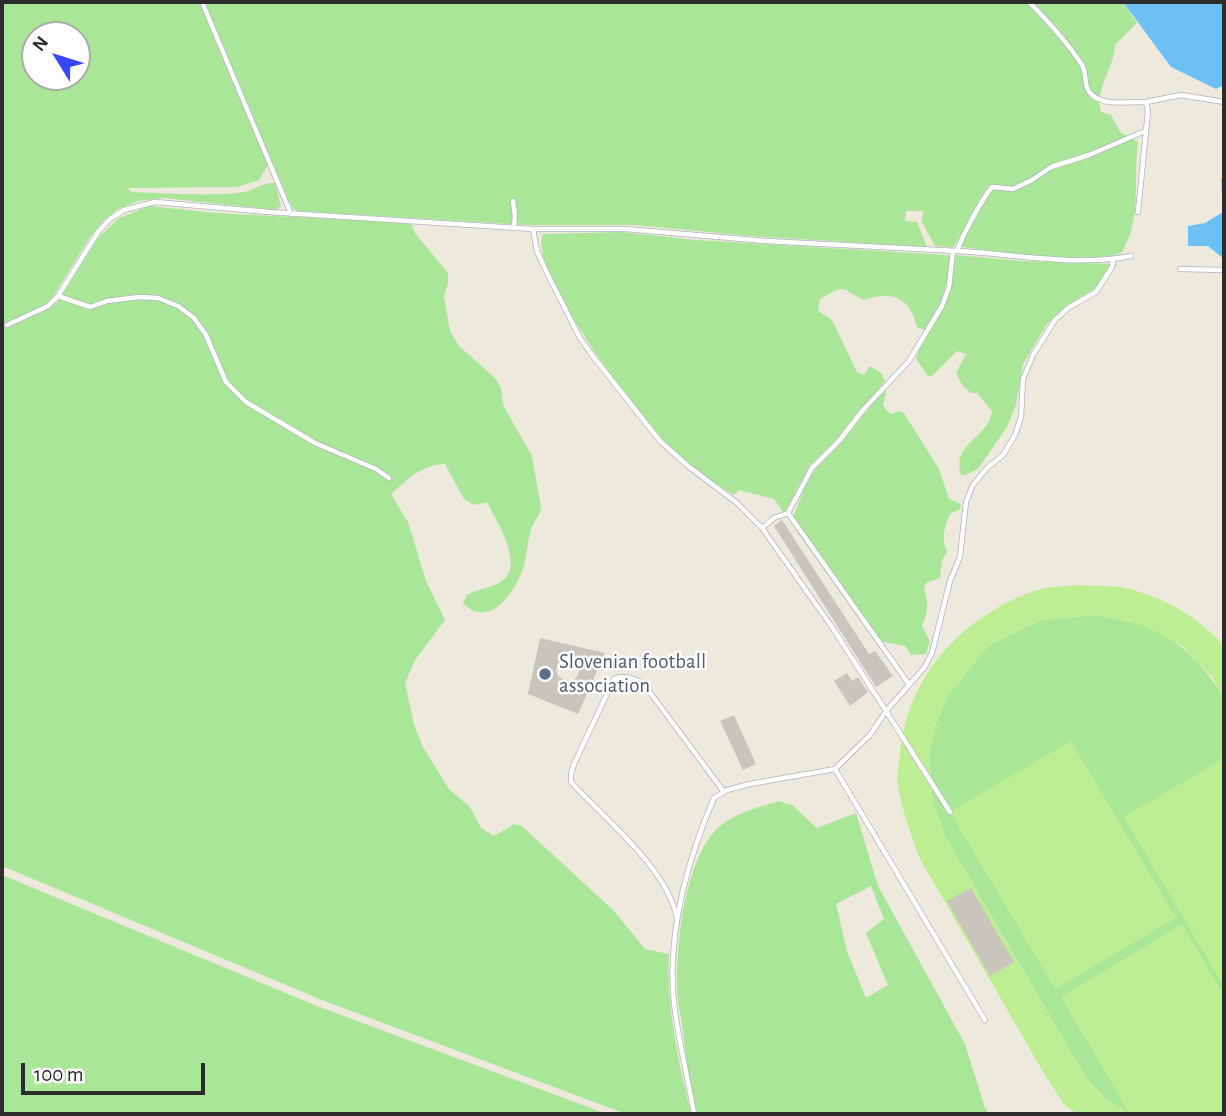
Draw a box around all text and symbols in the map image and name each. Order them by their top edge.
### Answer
north arrow [21,21,91,91]
text: N [29,33,52,55]
place label: Slovenian football association [559,649,706,699]
marker: Slovenian football association [537,666,553,682]
scale bar [24,1050,208,1094]
text: 100 m [34,1064,84,1085]

